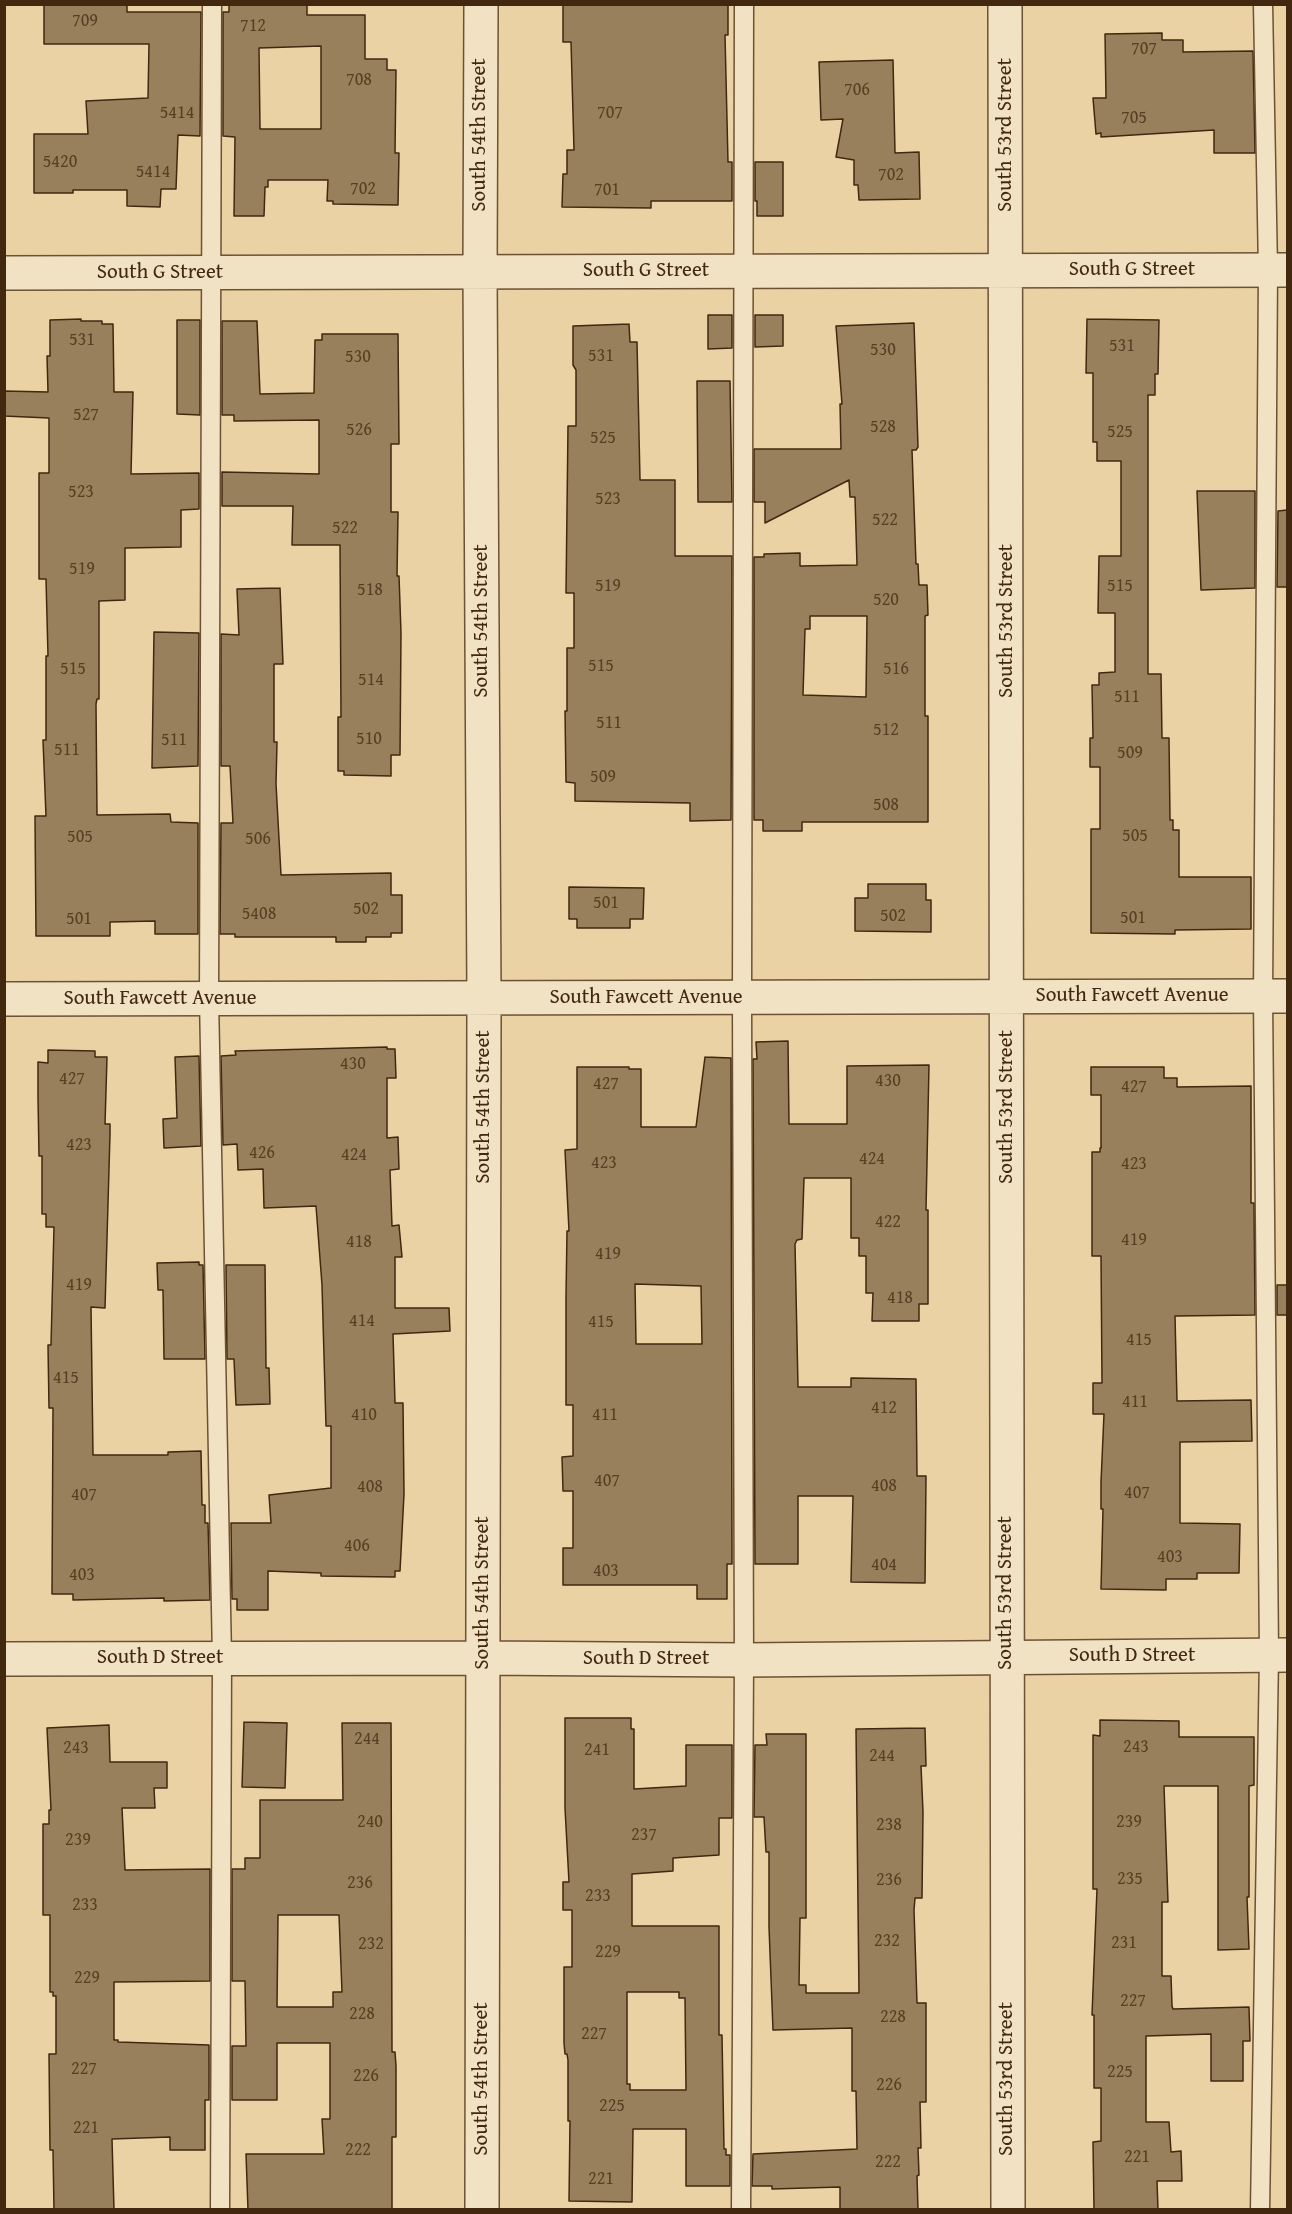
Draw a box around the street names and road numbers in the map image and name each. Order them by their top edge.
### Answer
street label: South 54th Street [467,58,493,212]
street label: South 53rd Street [993,58,1019,212]
street label: South G Street [1069,257,1195,283]
street label: South G Street [583,258,709,284]
street label: South G Street [97,260,223,286]
street label: South 54th Street [469,544,495,698]
street label: South 53rd Street [994,544,1020,698]
street label: South Fawcett Avenue [1035,983,1229,1009]
street label: South Fawcett Avenue [549,985,743,1011]
street label: South Fawcett Avenue [63,986,257,1012]
street label: South 54th Street [471,1030,497,1184]
street label: South 53rd Street [994,1030,1020,1184]
street label: South 54th Street [470,1516,496,1670]
street label: South 53rd Street [993,1516,1019,1670]
street label: South D Street [1069,1643,1195,1669]
street label: South D Street [97,1645,223,1671]
street label: South D Street [583,1646,709,1672]
street label: South 54th Street [469,2002,495,2156]
street label: South 53rd Street [994,2002,1020,2156]

